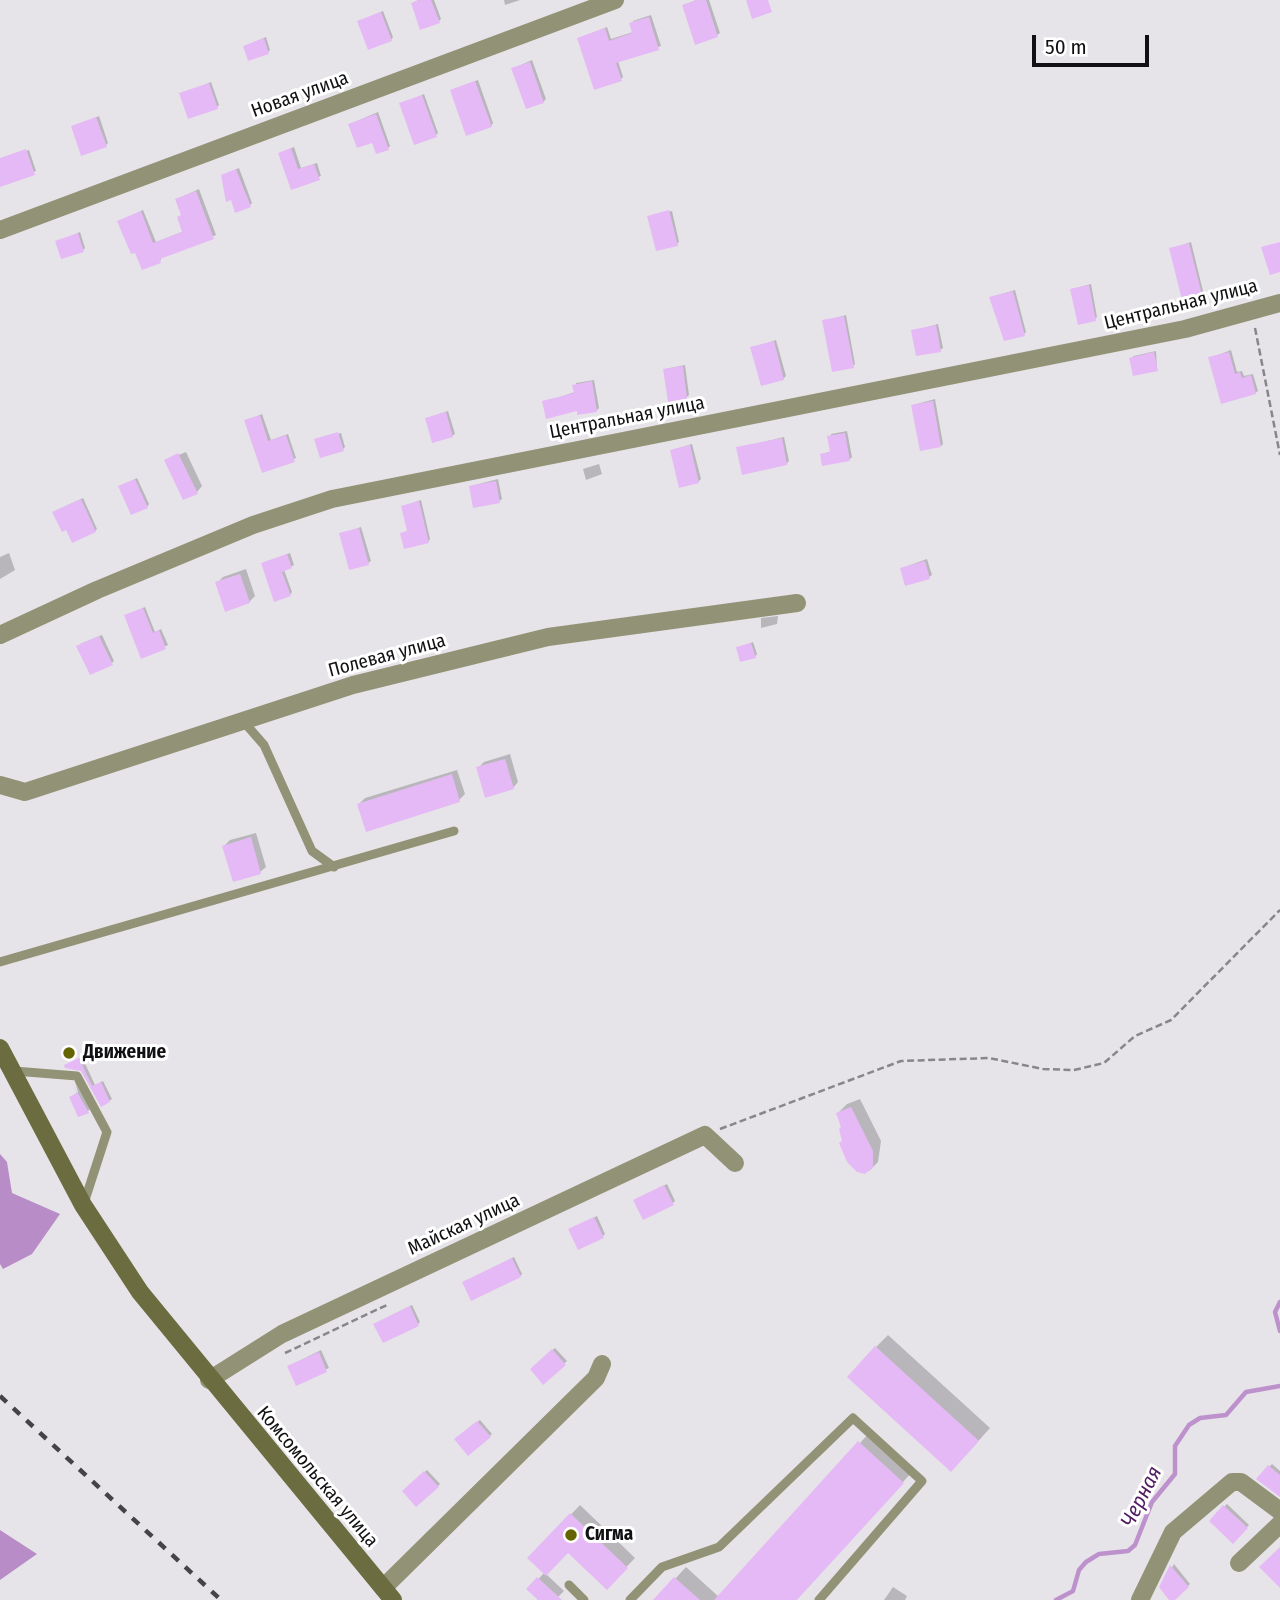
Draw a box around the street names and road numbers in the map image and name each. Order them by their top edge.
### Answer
street label: Новая улица [248,67,352,123]
street label: Центральная улица [1102,275,1260,335]
street label: Центральная улица [548,392,706,444]
street label: Полевая улица [326,629,448,683]
street label: Майская улица [405,1189,523,1261]
street label: Комсомольская улица [251,1402,383,1552]

